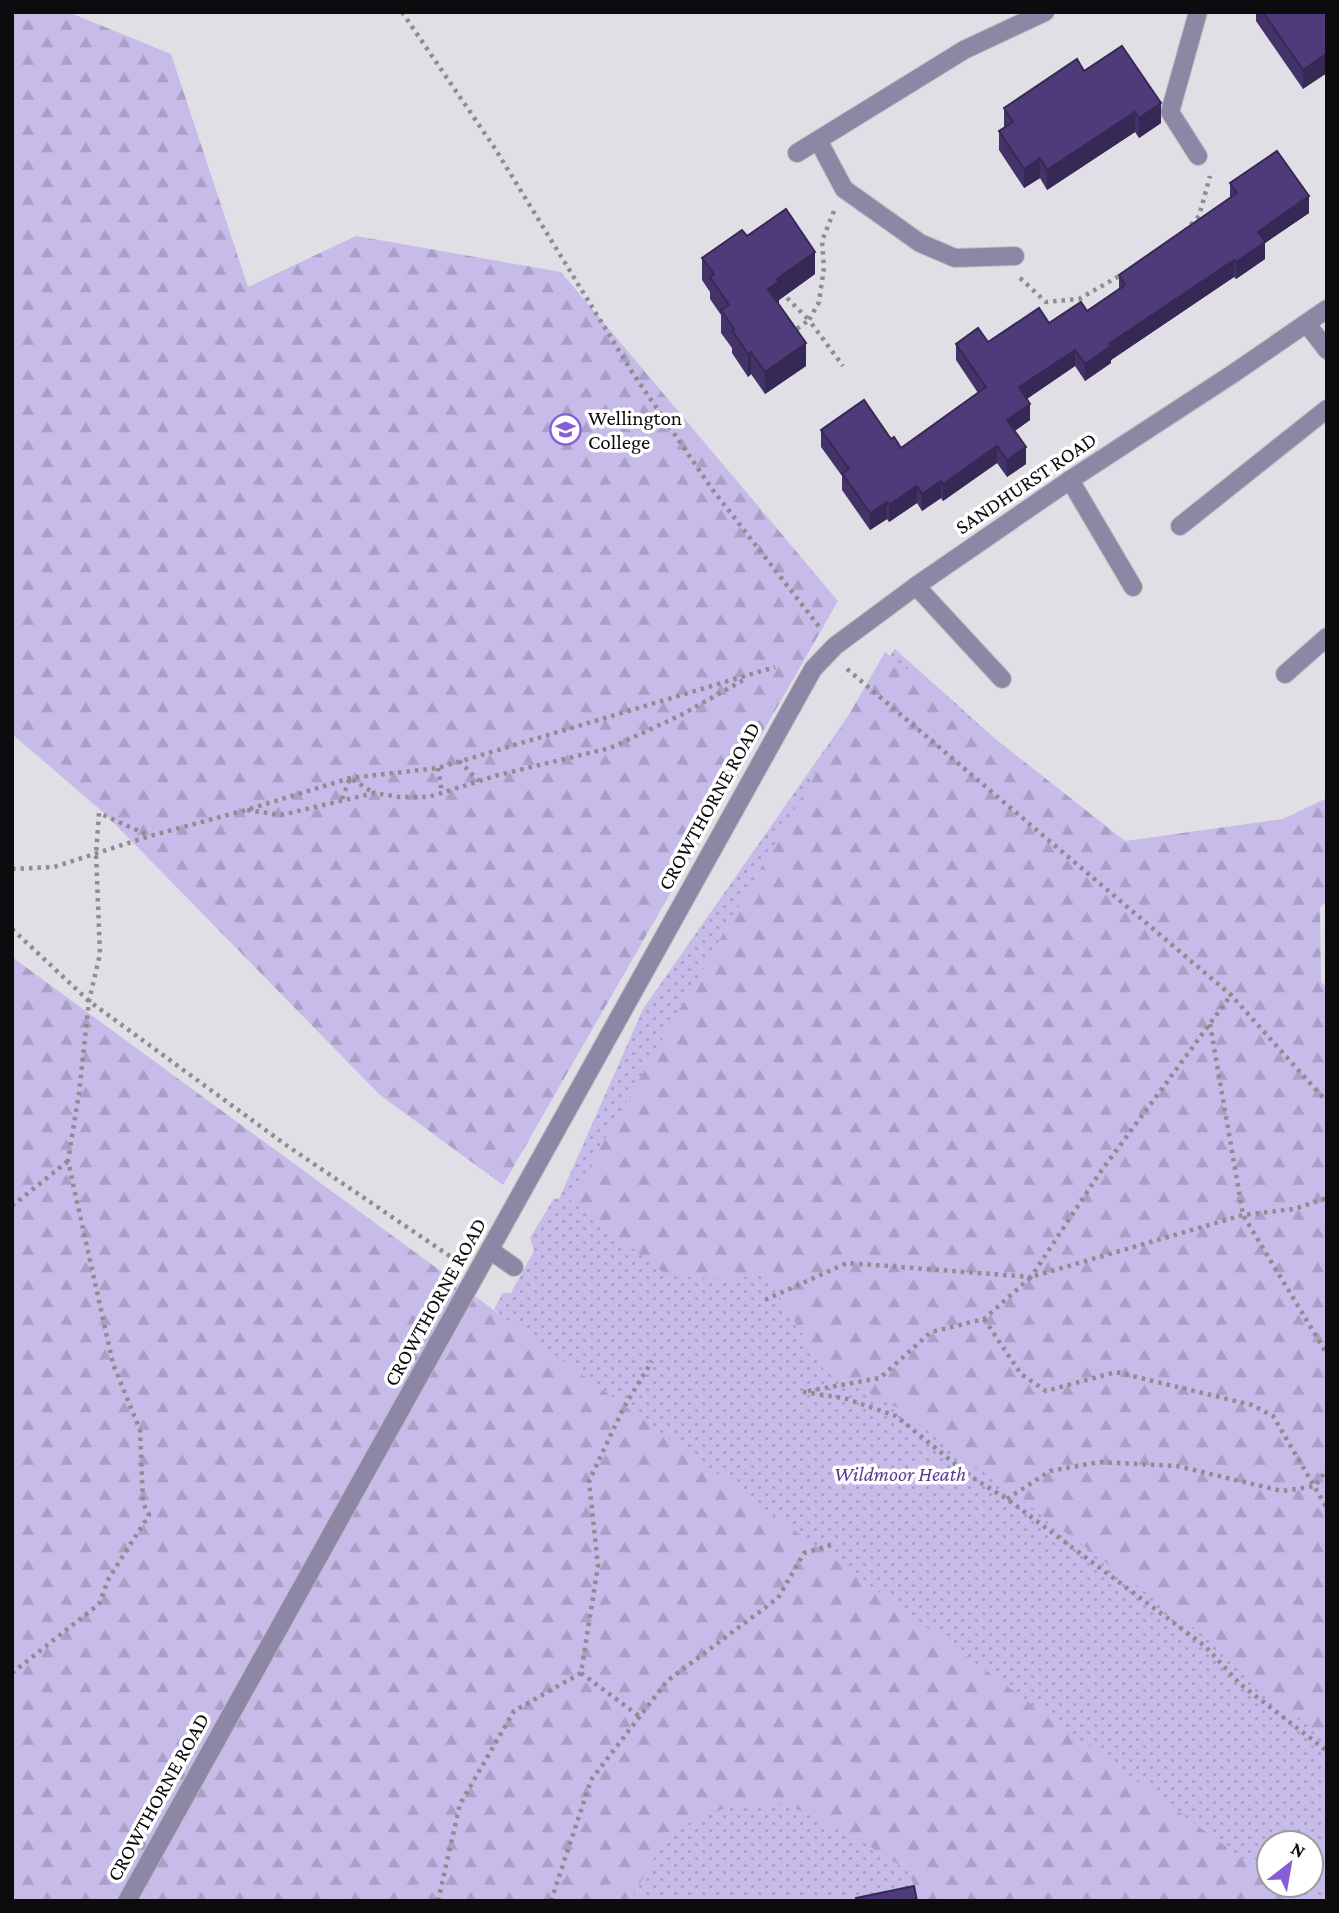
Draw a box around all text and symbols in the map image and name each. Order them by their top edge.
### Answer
place label: Wellington College [588,406,682,454]
school or university icon: Wellington College [548,413,582,447]
street label: SANDHURST ROAD [951,427,1101,539]
street label: CROWTHORNE ROAD [653,718,765,894]
street label: CROWTHORNE ROAD [379,1214,491,1390]
park label: Wildmoor Heath [834,1462,966,1486]
street label: CROWTHORNE ROAD [102,1709,214,1885]
north arrow [1255,1829,1325,1899]
text: N [1288,1838,1309,1862]

